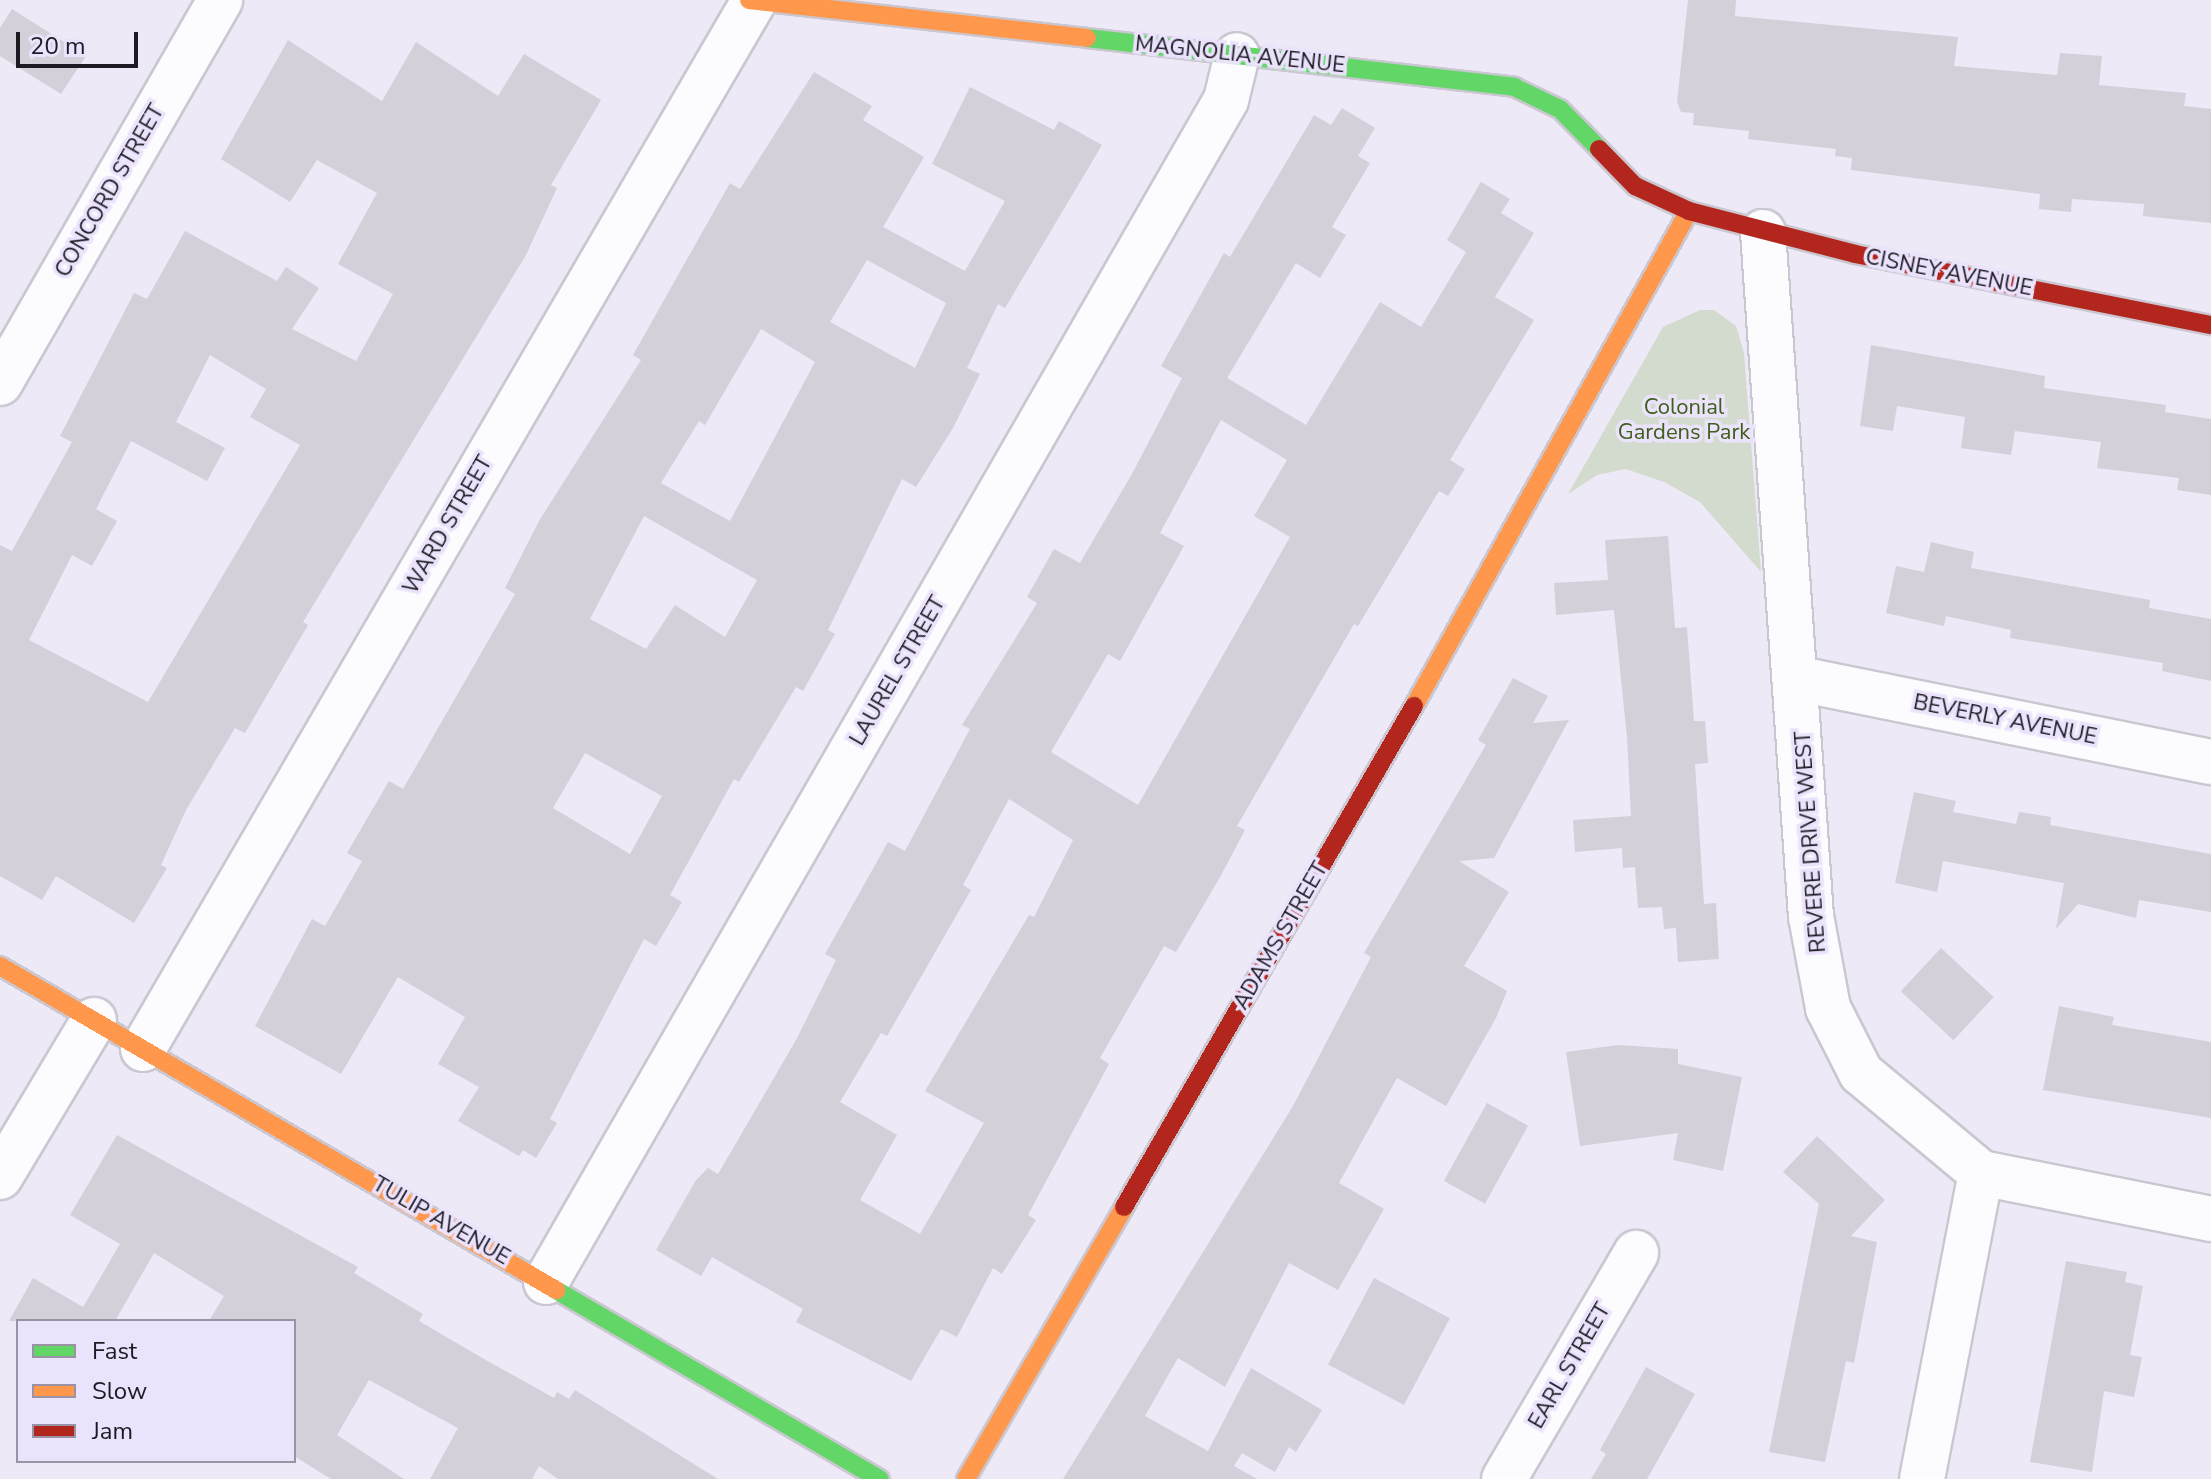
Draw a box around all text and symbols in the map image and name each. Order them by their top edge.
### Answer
scale bar [20,16,142,66]
text: 20 m [30,30,86,62]
street label: MAGNOLIA AVENUE [1134,31,1346,79]
street label: CONCORD STREET [50,100,170,282]
street label: CISNEY AVENUE [1863,244,2035,302]
park label: Colonial Gardens Park [1618,394,1750,446]
street label: WARD STREET [398,451,498,599]
street label: LAUREL STREET [844,591,952,751]
street label: BEVERLY AVENUE [1911,689,2099,751]
street label: REVERE DRIVE WEST [1790,730,1832,954]
street label: ADAMS STREET [1228,858,1334,1014]
street label: TULIP AVENUE [368,1171,514,1271]
street label: EARL STREET [1523,1298,1617,1434]
legend [16,1319,296,1463]
text: Fast [92,1335,137,1367]
text: Slow [92,1375,147,1407]
text: Jam [92,1415,133,1447]

